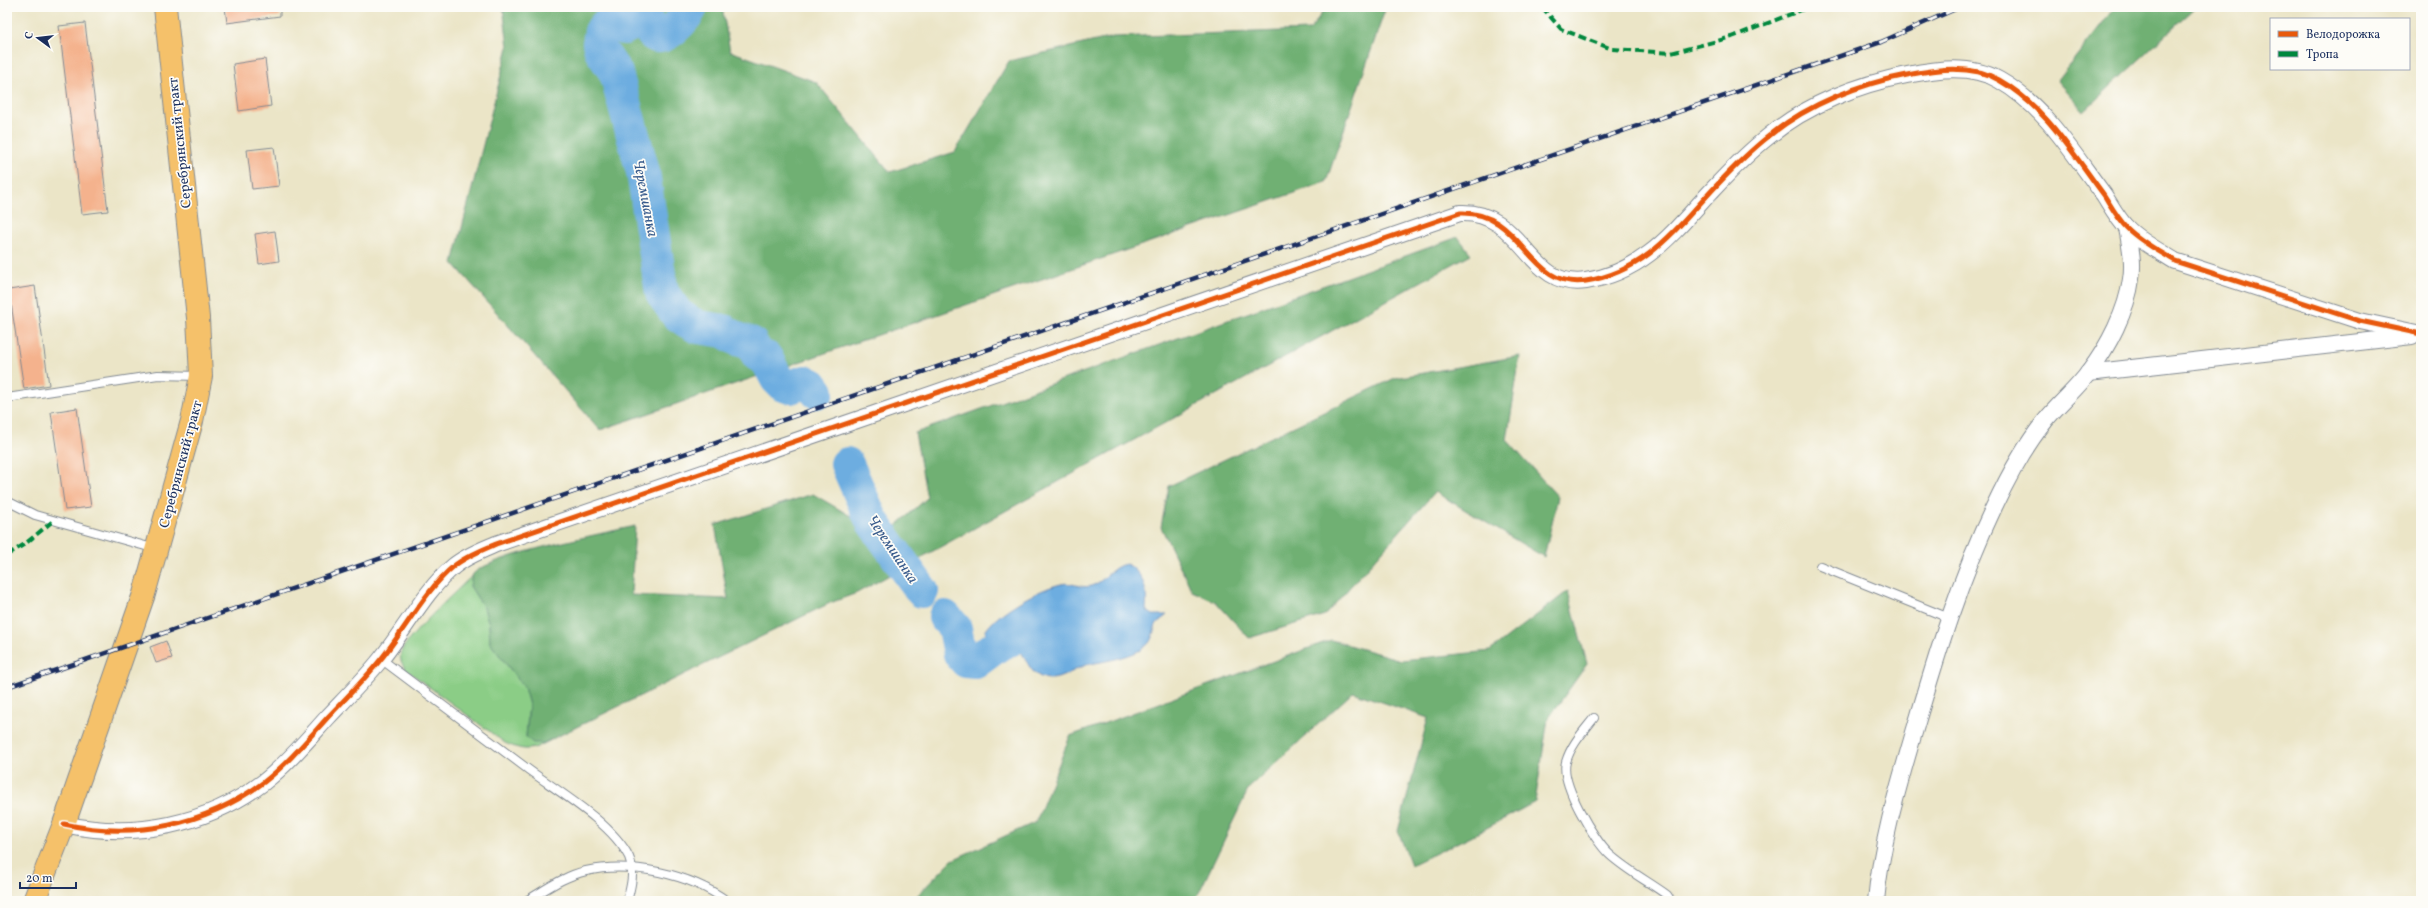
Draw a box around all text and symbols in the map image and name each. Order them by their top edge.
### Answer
north arrow [18,18,58,58]
legend [2270,18,2410,70]
text: Велодорожка [2306,27,2380,43]
text: С [22,30,38,41]
text: Тропа [2306,47,2339,63]
street label: Серебрянский тракт [164,77,197,209]
water label: Черемшанка [627,158,662,239]
street label: Серебрянский тракт [155,399,208,530]
water label: Черемшанка [861,511,922,588]
scale bar [20,864,76,890]
text: 20 m [26,871,53,887]

